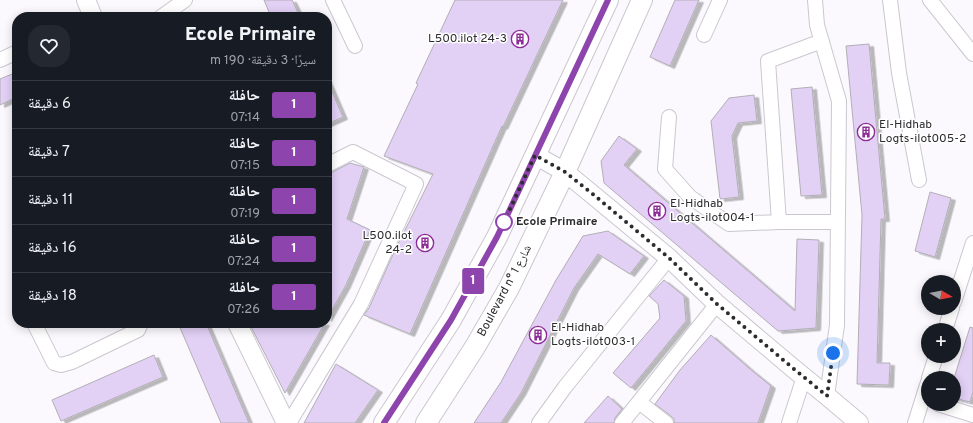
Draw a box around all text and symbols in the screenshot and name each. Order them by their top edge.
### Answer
text: Ecole Primaire [185,23,316,47]
button: heart [28,25,70,67]
building icon: L500.ilot 24-3 [510,29,530,49]
place label: L500.ilot 24-3 [428,31,507,47]
text: سيرًا · 3 دقيقة · 190 m [210,53,316,69]
text: حافلة [229,87,260,106]
text: 6 دقيقة [28,95,71,114]
text: 1 [291,96,297,113]
text: 07:14 [230,110,260,126]
place label: El-Hidhab Logts-ilot005-2 [879,117,966,147]
building icon: El-Hidhab Logts-ilot005-2 [856,122,876,142]
text: حافلة [229,135,260,154]
text: 7 دقيقة [28,143,70,162]
text: 1 [291,144,297,161]
text: 07:15 [230,158,260,174]
text: حافلة [229,183,260,202]
text: 11 دقيقة [28,191,73,210]
text: 1 [291,192,297,209]
place label: El-Hidhab Logts-ilot004-1 [670,196,755,226]
building icon: El-Hidhab Logts-ilot004-1 [647,201,667,221]
text: 07:19 [230,206,260,222]
marker: Ecole Primaire [495,213,513,231]
place label: Ecole Primaire [516,214,598,230]
place label: L500.ilot 24-2 [363,228,412,258]
text: حافلة [229,231,260,250]
building icon: L500.ilot 24-2 [415,233,435,253]
text: 16 دقيقة [28,239,77,258]
text: 1 [291,240,297,257]
street label: Boulevard n° شارع 1 [474,242,536,340]
text: 07:24 [227,254,260,270]
line badge: 1 [460,268,486,294]
text: 1 [470,272,476,289]
north arrow [921,275,961,315]
map controls [921,275,961,411]
text: حافلة [229,279,260,298]
text: 18 دقيقة [28,287,77,306]
text: 1 [291,288,297,305]
text: 07:26 [227,302,260,318]
place label: El-Hidhab Logts-ilot003-1 [551,320,635,350]
button: + [921,323,961,363]
building icon: El-Hidhab Logts-ilot003-1 [528,325,548,345]
your location [823,343,843,363]
button: − [921,371,961,411]

